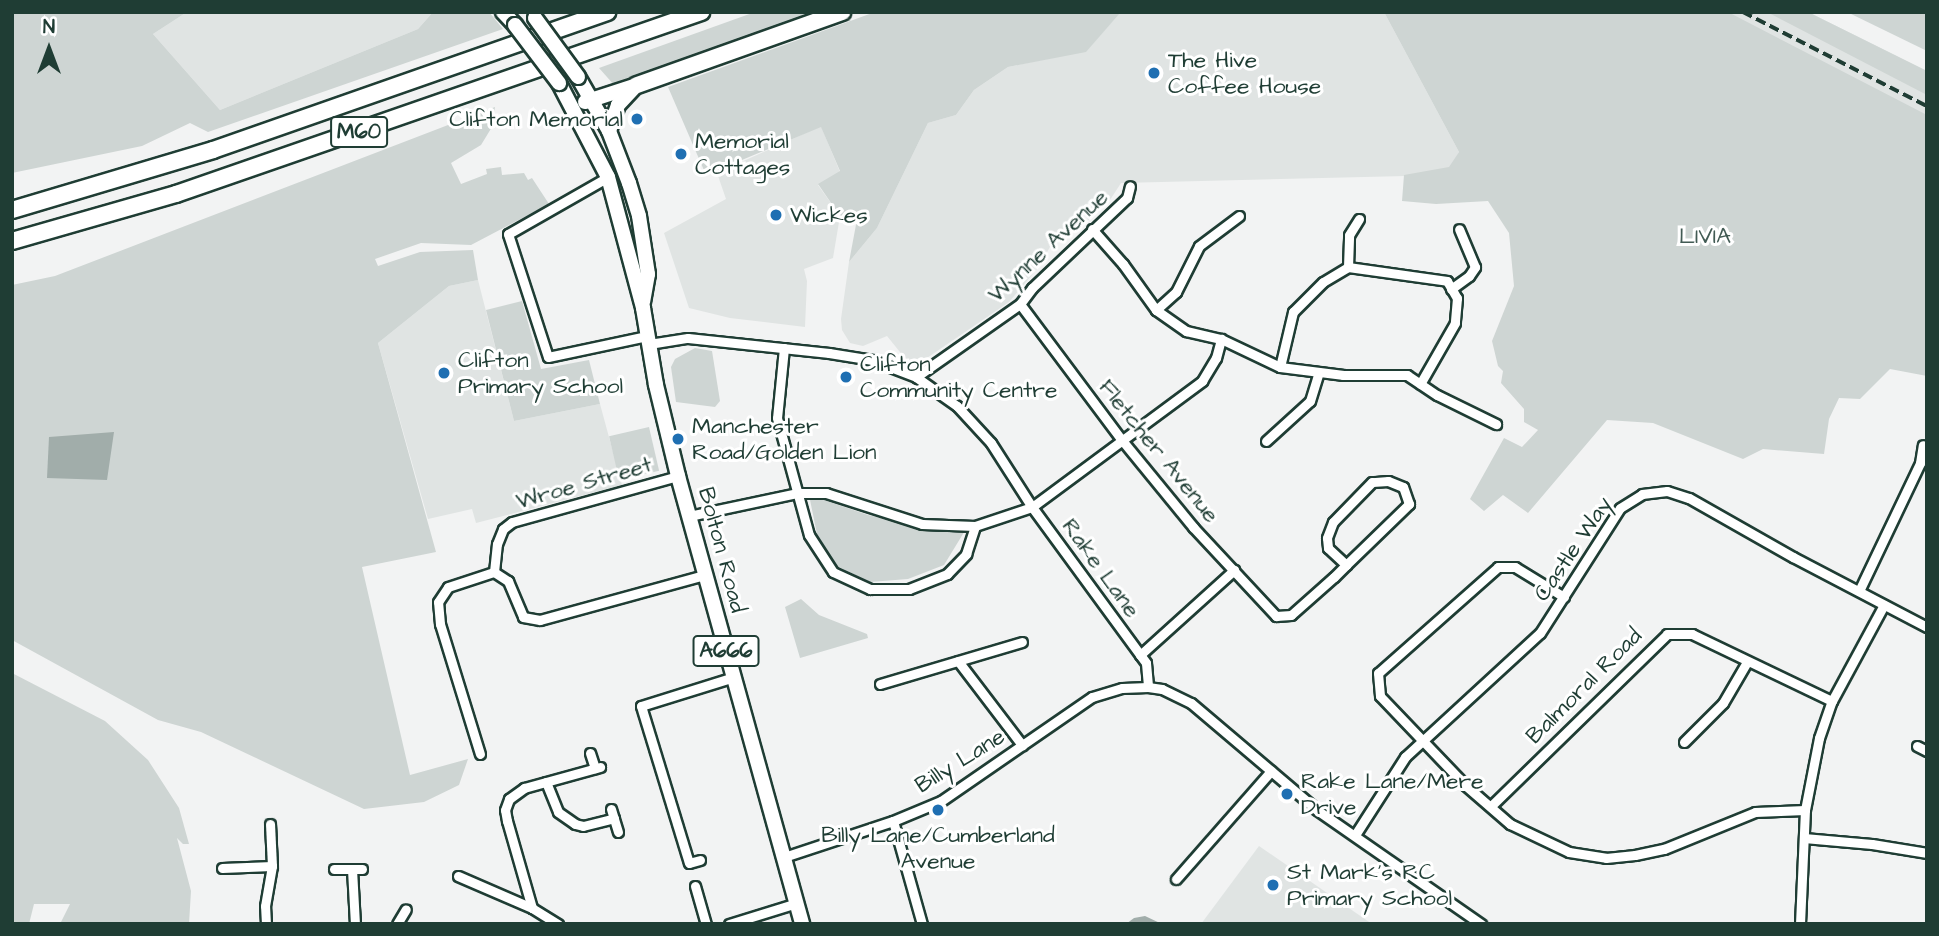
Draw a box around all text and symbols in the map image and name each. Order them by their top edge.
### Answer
north arrow [14,14,84,84]
text: N [43,14,55,41]
place label: The Hive Coffee House [1168,46,1321,100]
marker: The Hive Coffee House [1146,65,1162,81]
place label: Clifton Memorial [449,105,623,133]
marker: Clifton Memorial [629,111,645,127]
road number: M60 [329,114,389,150]
place label: Memorial Cottages [695,127,790,181]
marker: Memorial Cottages [673,146,689,162]
street label: Wynne Avenue [982,184,1114,308]
place label: Wickes [790,201,868,229]
marker: Wickes [768,207,784,223]
park label: LIVIA [1679,222,1731,250]
place label: Clifton Primary School [458,346,623,400]
place label: Clifton Community Centre [860,350,1057,404]
marker: Clifton Primary School [436,365,452,381]
marker: Clifton Community Centre [838,369,854,385]
street label: Fletcher Avenue [1093,374,1225,528]
place label: Manchester Road/Golden Lion [692,412,877,466]
marker: Manchester Road/Golden Lion [670,431,686,447]
street label: Wroe Street [513,450,655,516]
street label: Bolton Road [692,484,752,616]
street label: Castle Way [1528,492,1618,606]
street label: Rake Lane [1056,513,1146,623]
street label: Balmoral Road [1520,622,1648,750]
road number: A666 [691,634,761,668]
street label: Billy Lane [910,723,1010,799]
place label: Rake Lane/Mere Drive [1301,767,1484,821]
marker: Rake Lane/Mere Drive [1279,786,1295,802]
marker: Billy Lane/Cumberland Avenue [930,802,946,818]
place label: Billy Lane/Cumberland Avenue [821,821,1055,875]
place label: St Mark's RC Primary School [1287,858,1452,912]
marker: St Mark's RC Primary School [1265,877,1281,893]

